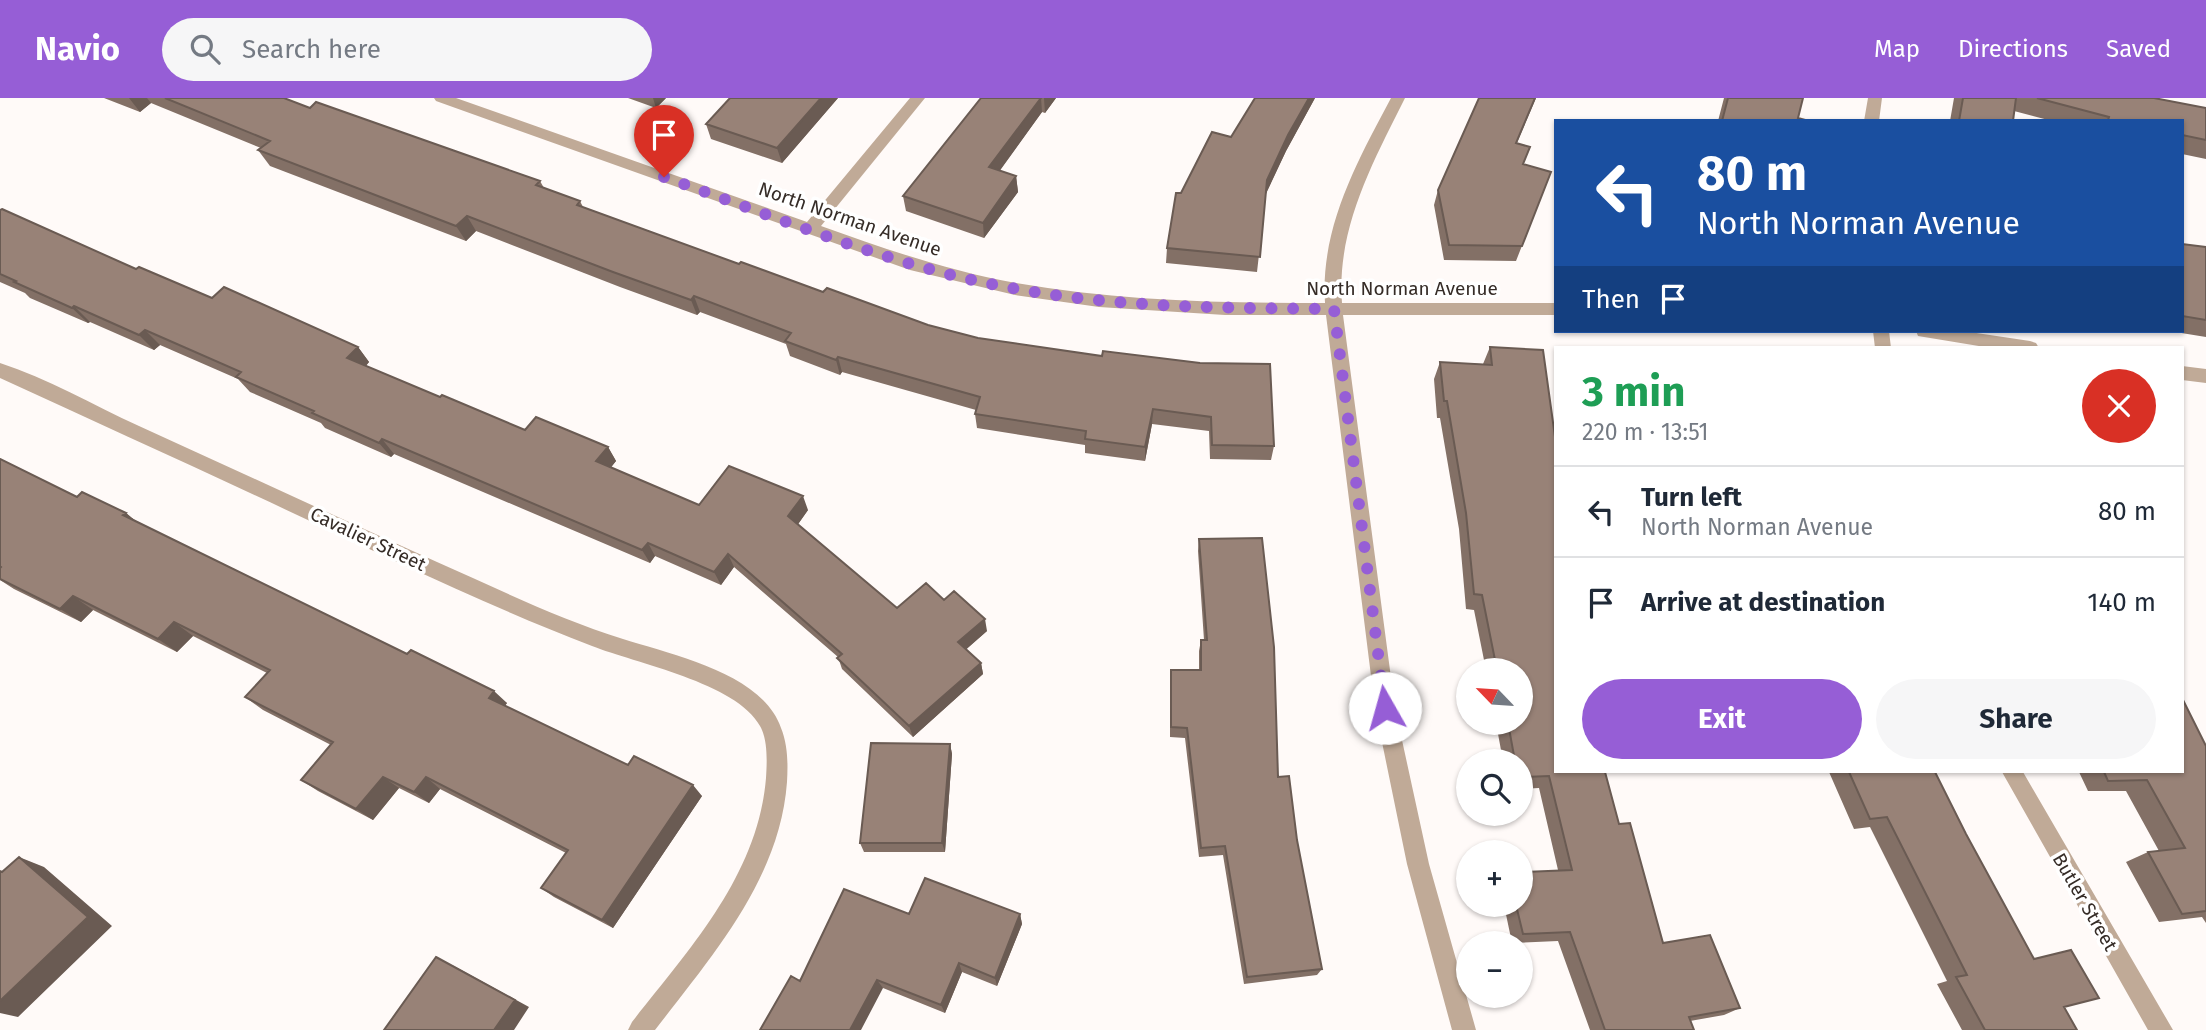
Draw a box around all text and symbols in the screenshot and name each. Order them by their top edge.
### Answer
search box [162,18,652,81]
text: Navio [35,29,120,69]
icon: search [186,30,224,68]
text: Search here [242,34,381,65]
text: Map [1874,35,1920,63]
text: Directions [1958,35,2068,63]
text: Saved [2106,35,2171,63]
pin [634,105,694,177]
icon: arrive [645,116,683,154]
text: 80 m [1697,144,1807,203]
icon: left [1582,147,1673,238]
street label: North Norman Avenue [756,177,944,261]
text: North Norman Avenue [1697,204,2020,242]
street label: North Norman Avenue [1306,277,1498,300]
icon: arrive [1654,280,1692,318]
text: Then [1582,284,1640,315]
text: 3 min [1582,367,1685,417]
button: close [2082,369,2156,443]
text: 220 m · 13:51 [1582,418,1708,446]
text: Turn left [1641,482,1742,513]
icon: left [1582,493,1620,531]
text: 80 m [2098,496,2156,527]
street label: Cavalier Street [307,502,430,576]
text: North Norman Avenue [1641,513,1873,541]
icon: arrive [1582,584,1620,622]
text: Arrive at destination [1641,587,1885,618]
text: 140 m [2087,587,2156,618]
north arrow [1456,658,1533,735]
map controls [1456,658,1533,1008]
position arrow [1348,671,1422,745]
button: Exit [1582,679,1862,759]
button: Share [1876,679,2156,759]
button: search [1456,749,1533,826]
button: + [1456,840,1533,917]
street label: Butler Street [2048,849,2122,955]
button: − [1456,931,1533,1008]

